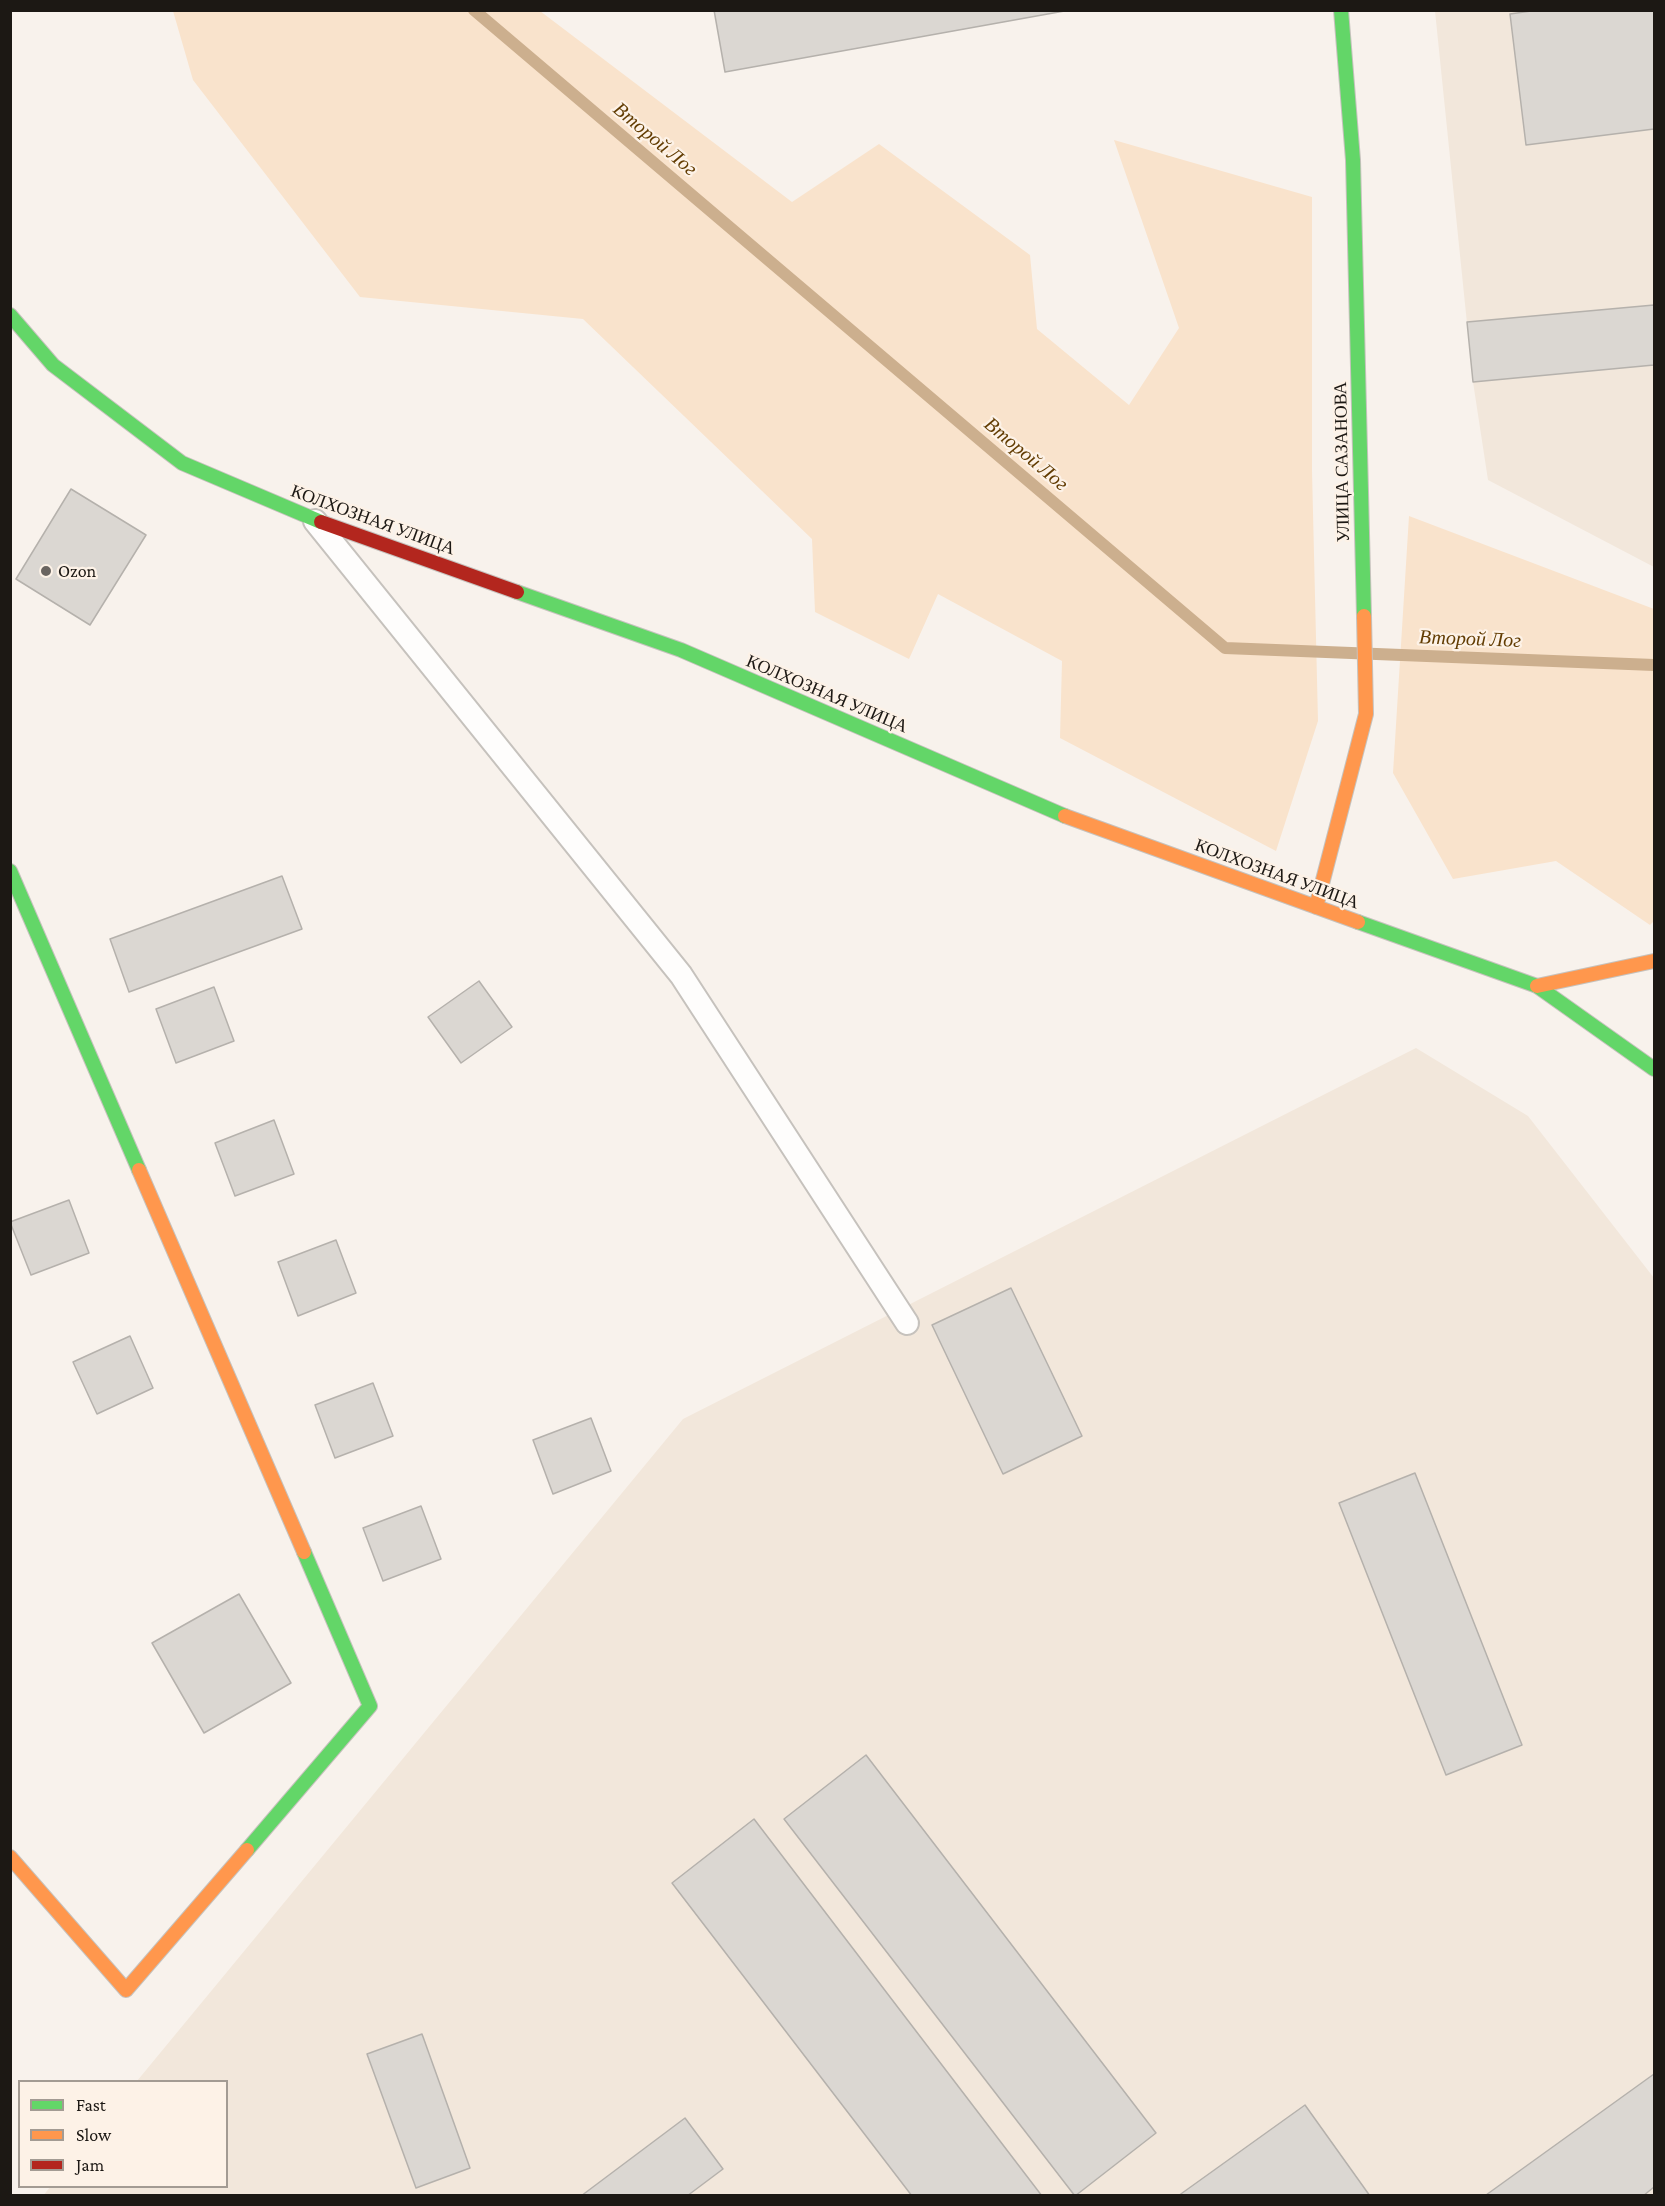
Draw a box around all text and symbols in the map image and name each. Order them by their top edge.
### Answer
water label: Второй Лог [608,97,702,181]
street label: УЛИЦА САЗАНОВА [1330,381,1354,543]
water label: Второй Лог [979,412,1073,496]
street label: КОЛХОЗНАЯ УЛИЦА [288,480,458,560]
place label: Ozon [58,560,96,582]
marker: Ozon [39,564,53,578]
water label: Второй Лог [1419,625,1521,653]
street label: КОЛХОЗНАЯ УЛИЦА [743,650,911,738]
street label: КОЛХОЗНАЯ УЛИЦА [1192,834,1362,914]
legend [18,2080,228,2188]
text: Fast [76,2095,106,2115]
text: Slow [76,2125,111,2145]
text: Jam [76,2155,104,2175]

